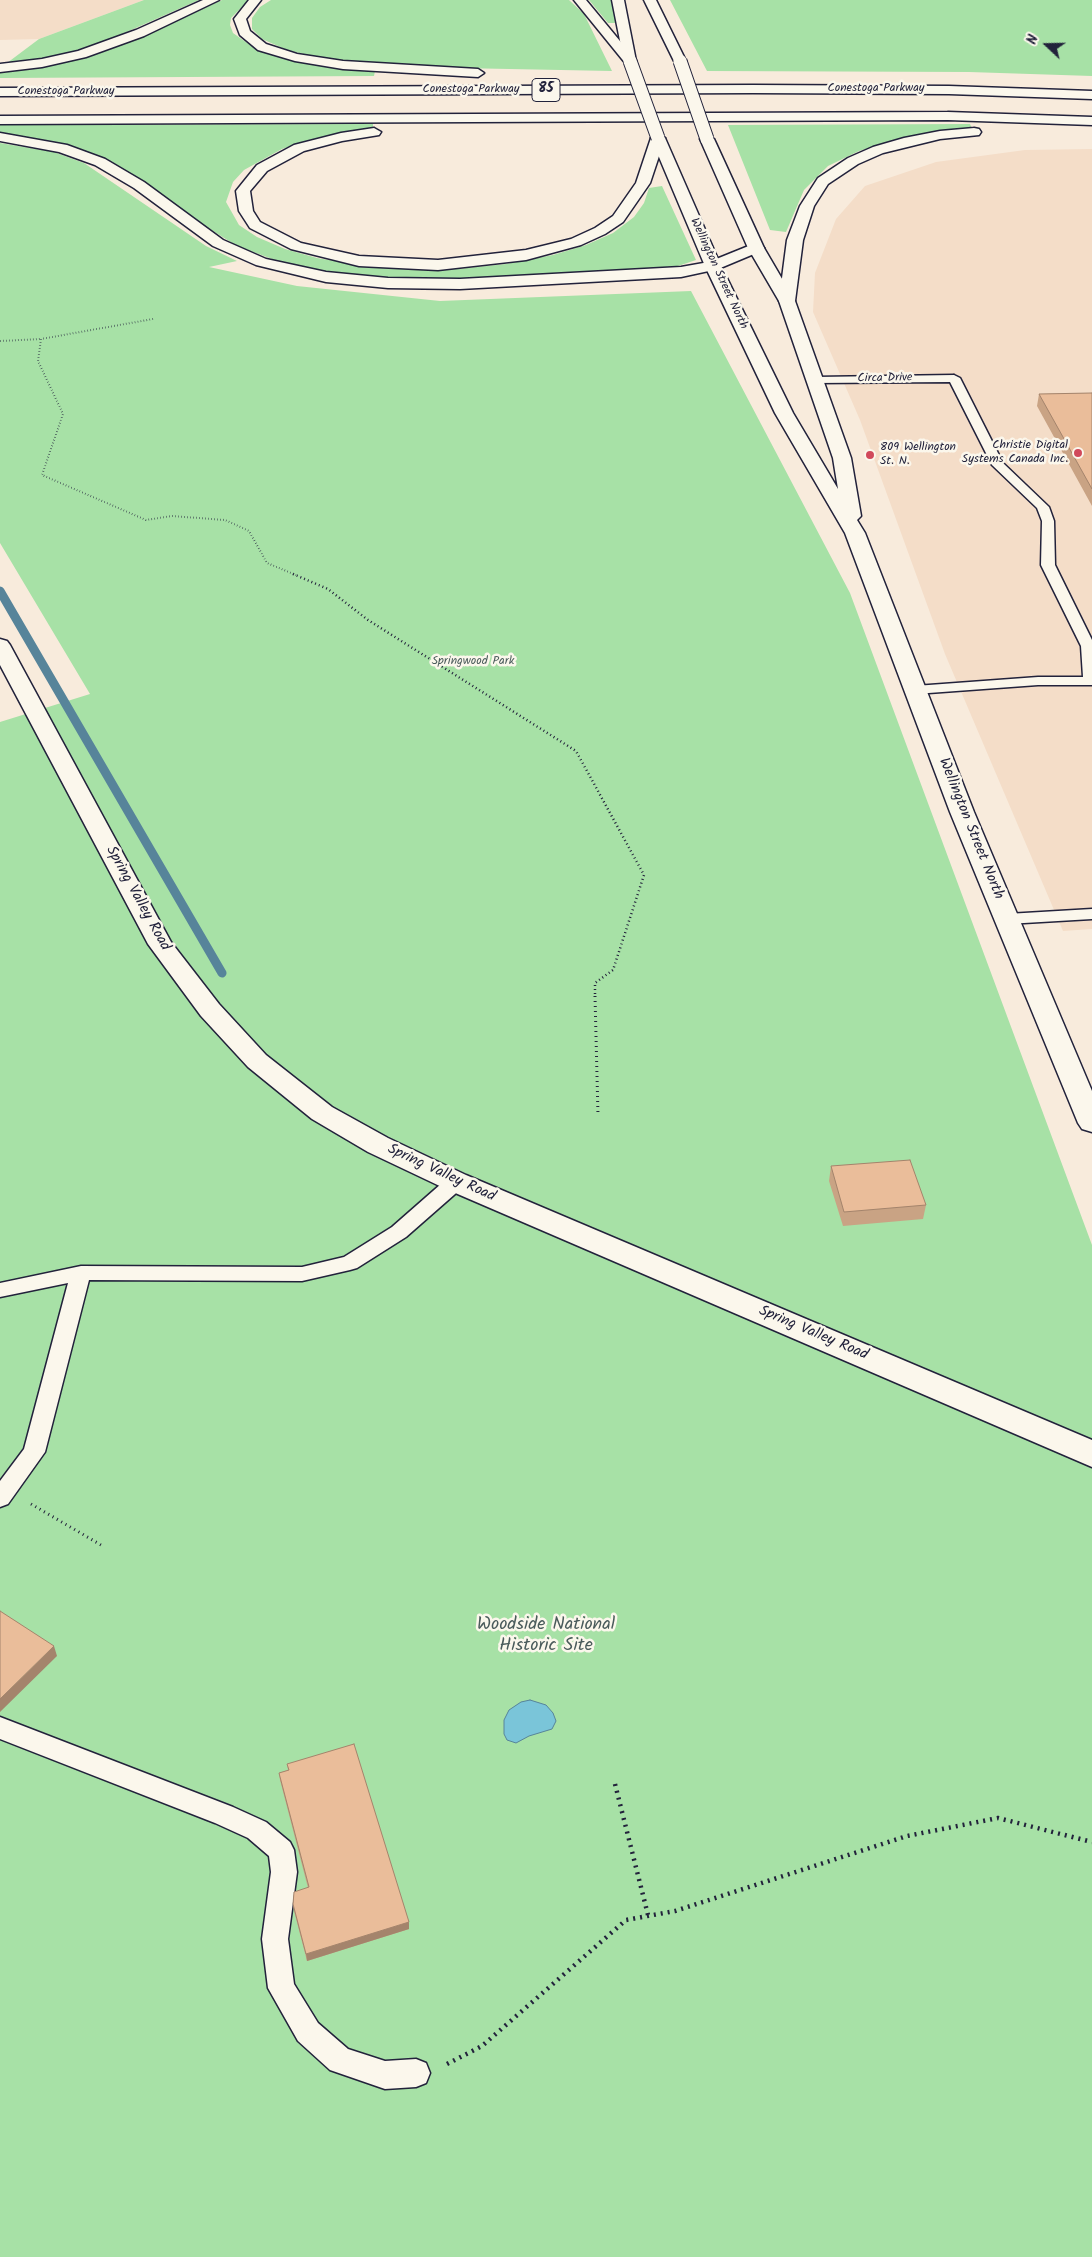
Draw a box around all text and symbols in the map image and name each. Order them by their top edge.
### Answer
north arrow [1022,20,1072,70]
text: N [1021,32,1045,48]
road number: 85 [532,78,560,102]
street label: Conestoga Parkway [828,82,924,96]
street label: Conestoga Parkway [423,83,519,97]
street label: Conestoga Parkway [18,85,114,99]
street label: Wellington Street North [686,216,750,332]
street label: Circa Drive [857,371,913,387]
place label: Christie Digital Systems Canada Inc. [962,439,1068,467]
place label: 809 Wellington St. N. [880,441,956,469]
marker: Christie Digital Systems Canada Inc. [1072,447,1084,459]
marker: 809 Wellington St. N. [864,449,876,461]
park label: Springwood Park [432,655,514,669]
street label: Wellington Street North [933,756,1007,902]
street label: Spring Valley Road [101,843,173,955]
street label: Spring Valley Road [384,1141,498,1207]
street label: Spring Valley Road [756,1303,870,1365]
park label: Woodside National Historic Site [477,1615,615,1658]

